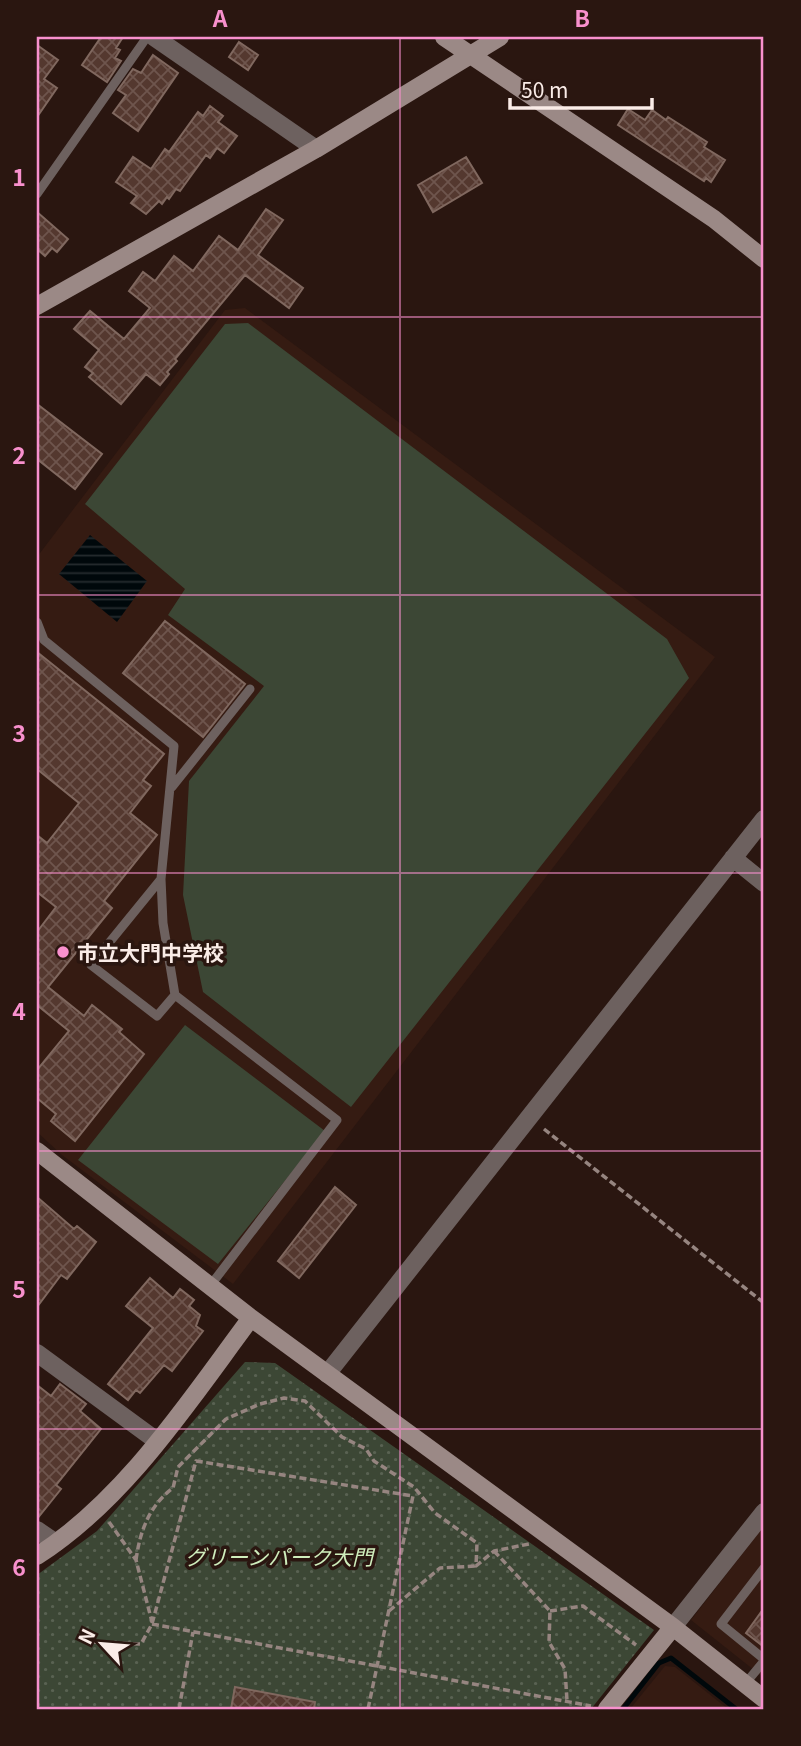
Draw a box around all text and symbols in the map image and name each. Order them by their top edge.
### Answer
text: A [212,0,228,34]
text: B [574,0,590,34]
scale bar [510,66,652,110]
text: 50 m [521,74,568,104]
text: 1 [12,159,26,193]
text: 2 [12,437,26,471]
text: 3 [12,715,26,749]
place label: 市立大門中学校 [77,937,224,967]
marker: 市立大門中学校 [55,944,71,960]
text: 4 [12,993,26,1027]
text: 5 [12,1271,26,1305]
park label: グリーンパーク大門 [185,1541,376,1571]
text: 6 [12,1549,26,1583]
north arrow [66,1610,136,1680]
text: N [70,1624,101,1648]

